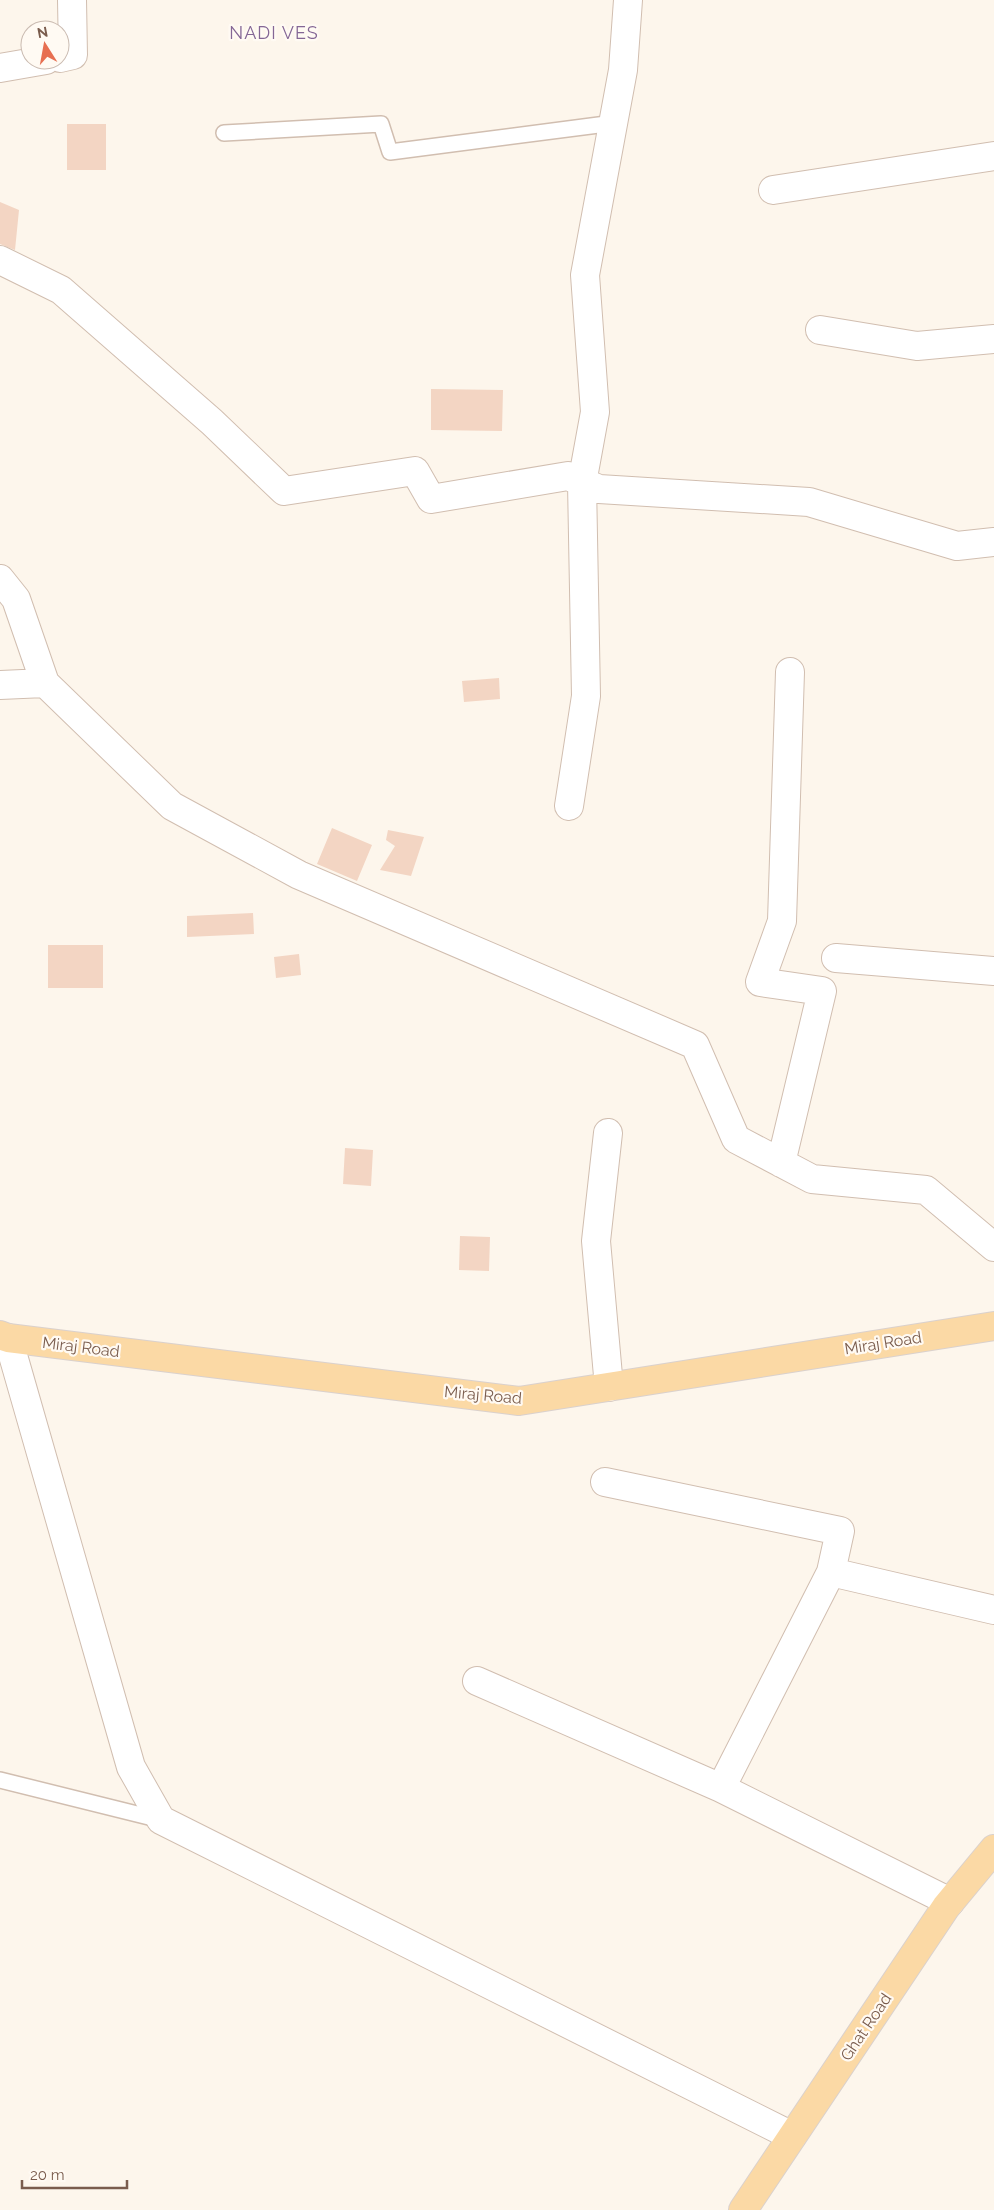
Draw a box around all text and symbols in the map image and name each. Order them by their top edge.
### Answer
north arrow [20,20,70,70]
district label: NADI VES [229,22,319,43]
text: N [36,23,49,41]
street label: Miraj Road [843,1328,923,1358]
street label: Miraj Road [41,1333,121,1361]
street label: Miraj Road [443,1382,523,1408]
street label: Ghat Road [837,1990,896,2064]
scale bar [22,2158,128,2190]
text: 20 m [30,2166,65,2184]

